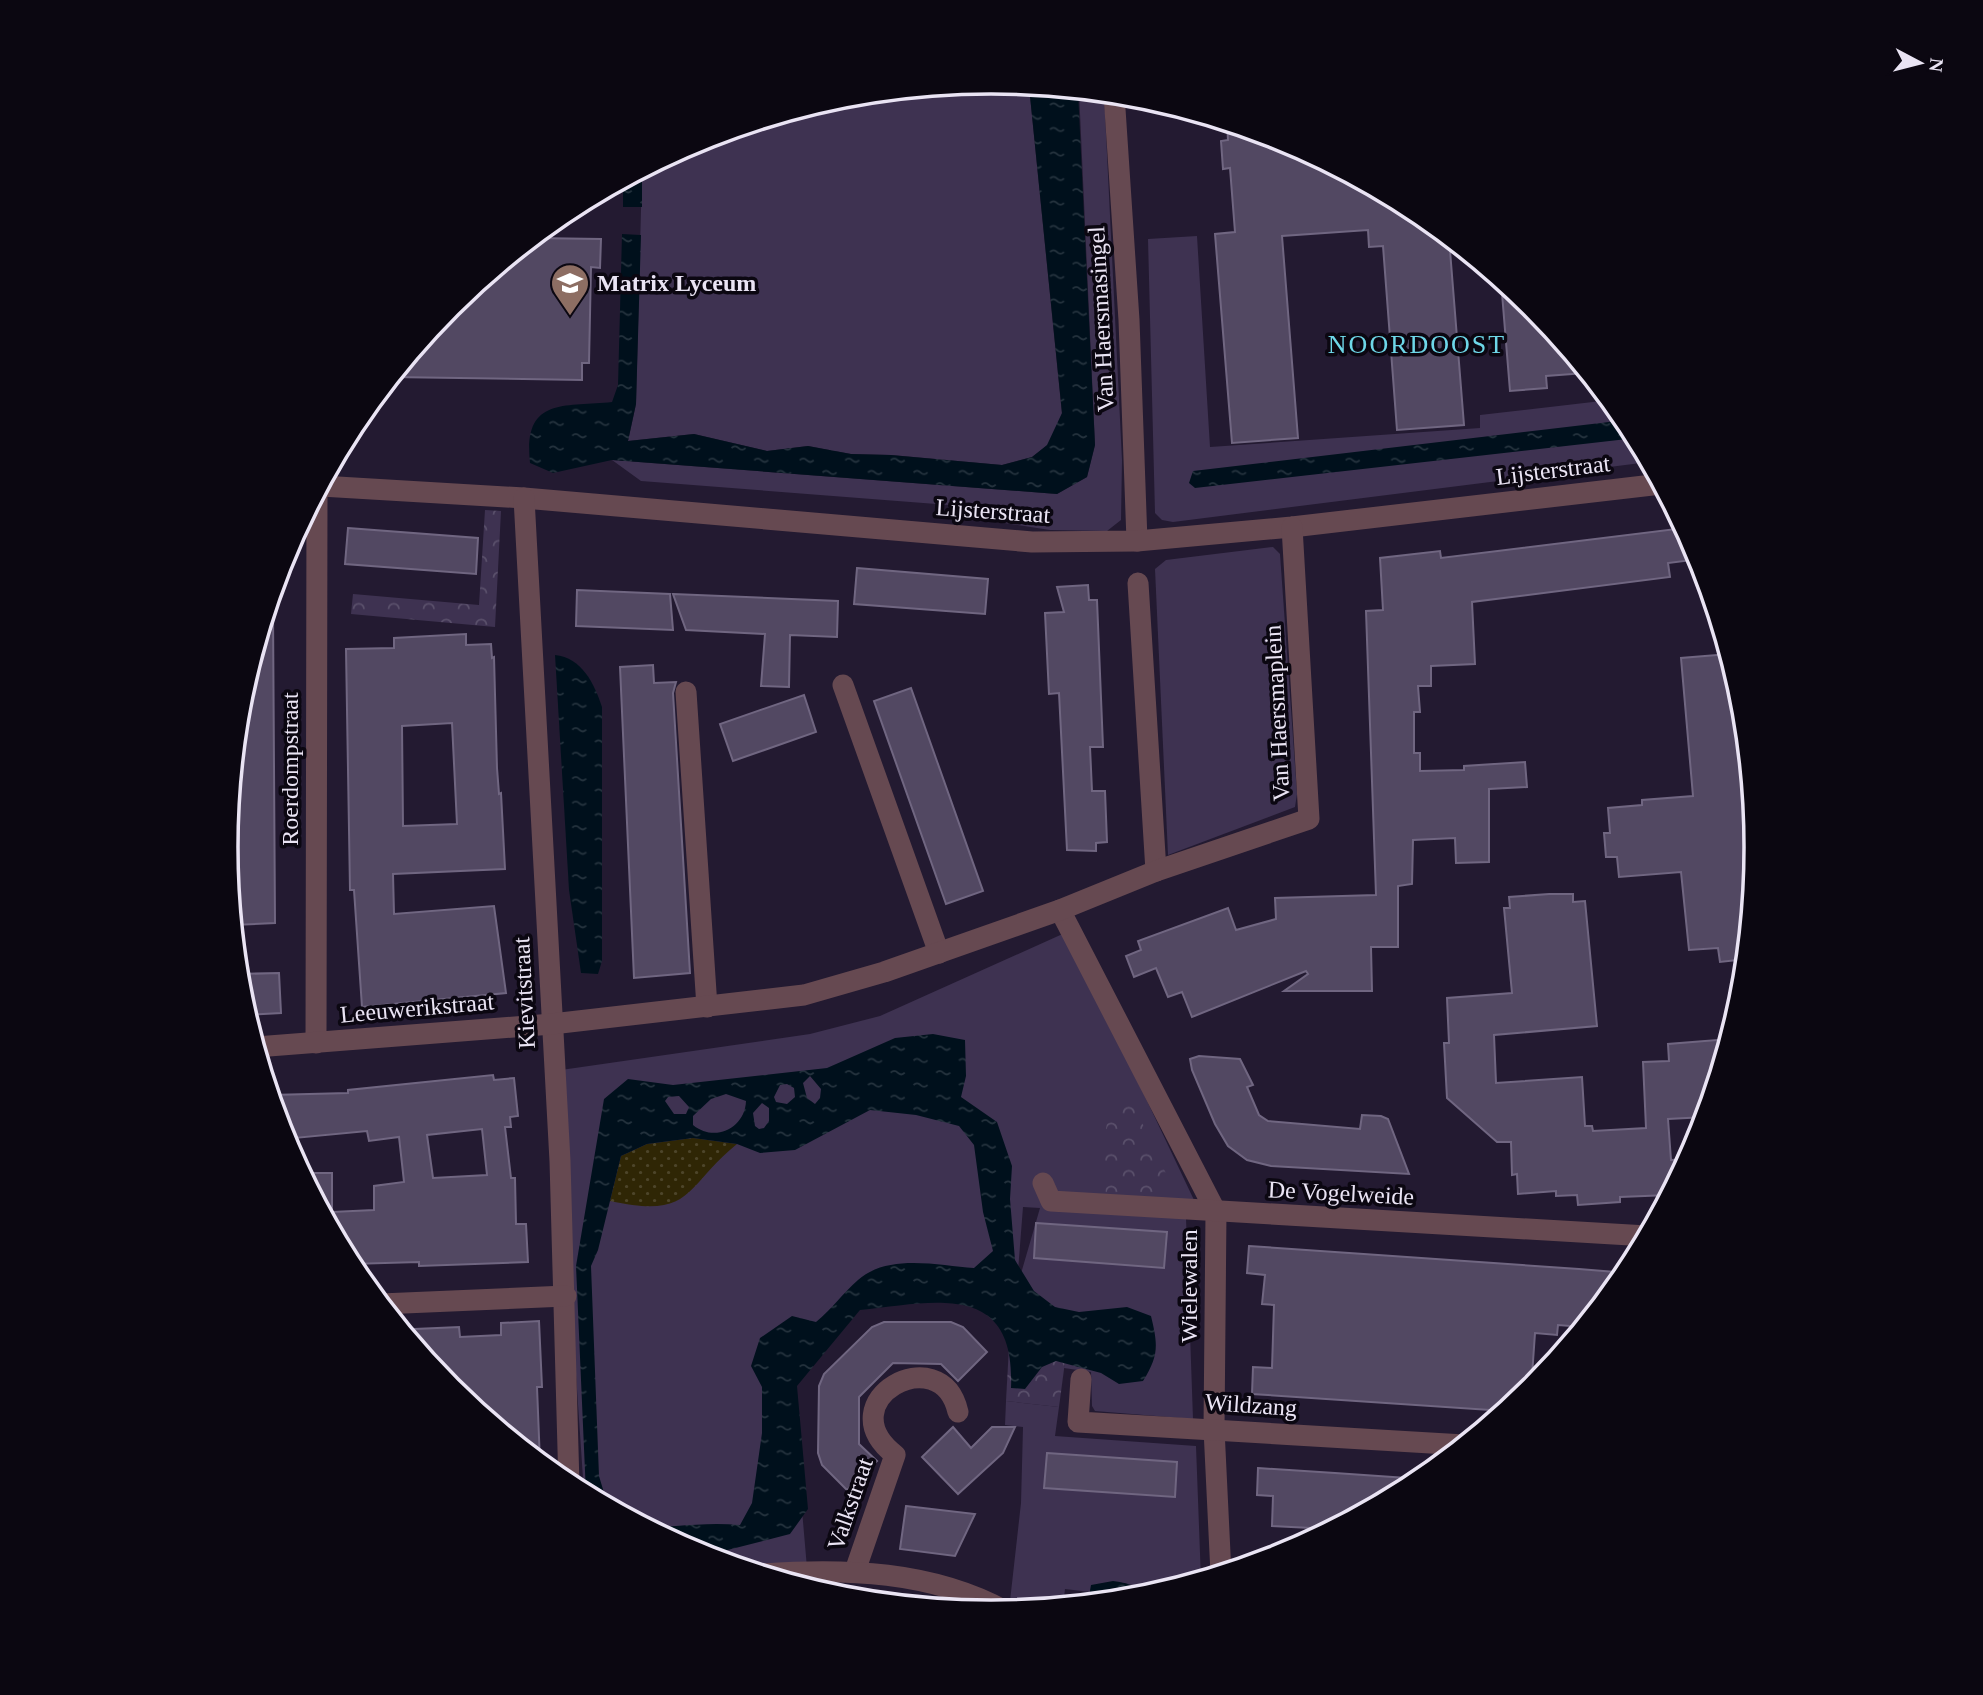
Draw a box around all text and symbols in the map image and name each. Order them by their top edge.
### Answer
north arrow [1885,28,1955,98]
text: N [1925,57,1948,73]
street label: Van Haersmasingel [1083,225,1119,413]
school or university icon: Matrix Lyceum [549,262,591,317]
place label: Matrix Lyceum [597,270,756,296]
district label: NOORDOOST [1328,330,1506,359]
street label: Lijsterstraat [1495,450,1612,490]
street label: Lijsterstraat [935,494,1051,528]
street label: Van Haersmaplein [1259,624,1295,802]
street label: Roerdompstraat [277,692,303,846]
street label: Kievitstraat [508,936,540,1050]
street label: Leeuwerikstraat [339,988,495,1028]
street label: De Vogelweide [1267,1176,1415,1210]
street label: Wielewalen [1176,1229,1202,1343]
street label: Wildzang [1204,1389,1298,1421]
street label: Valkstraat [822,1454,878,1554]

